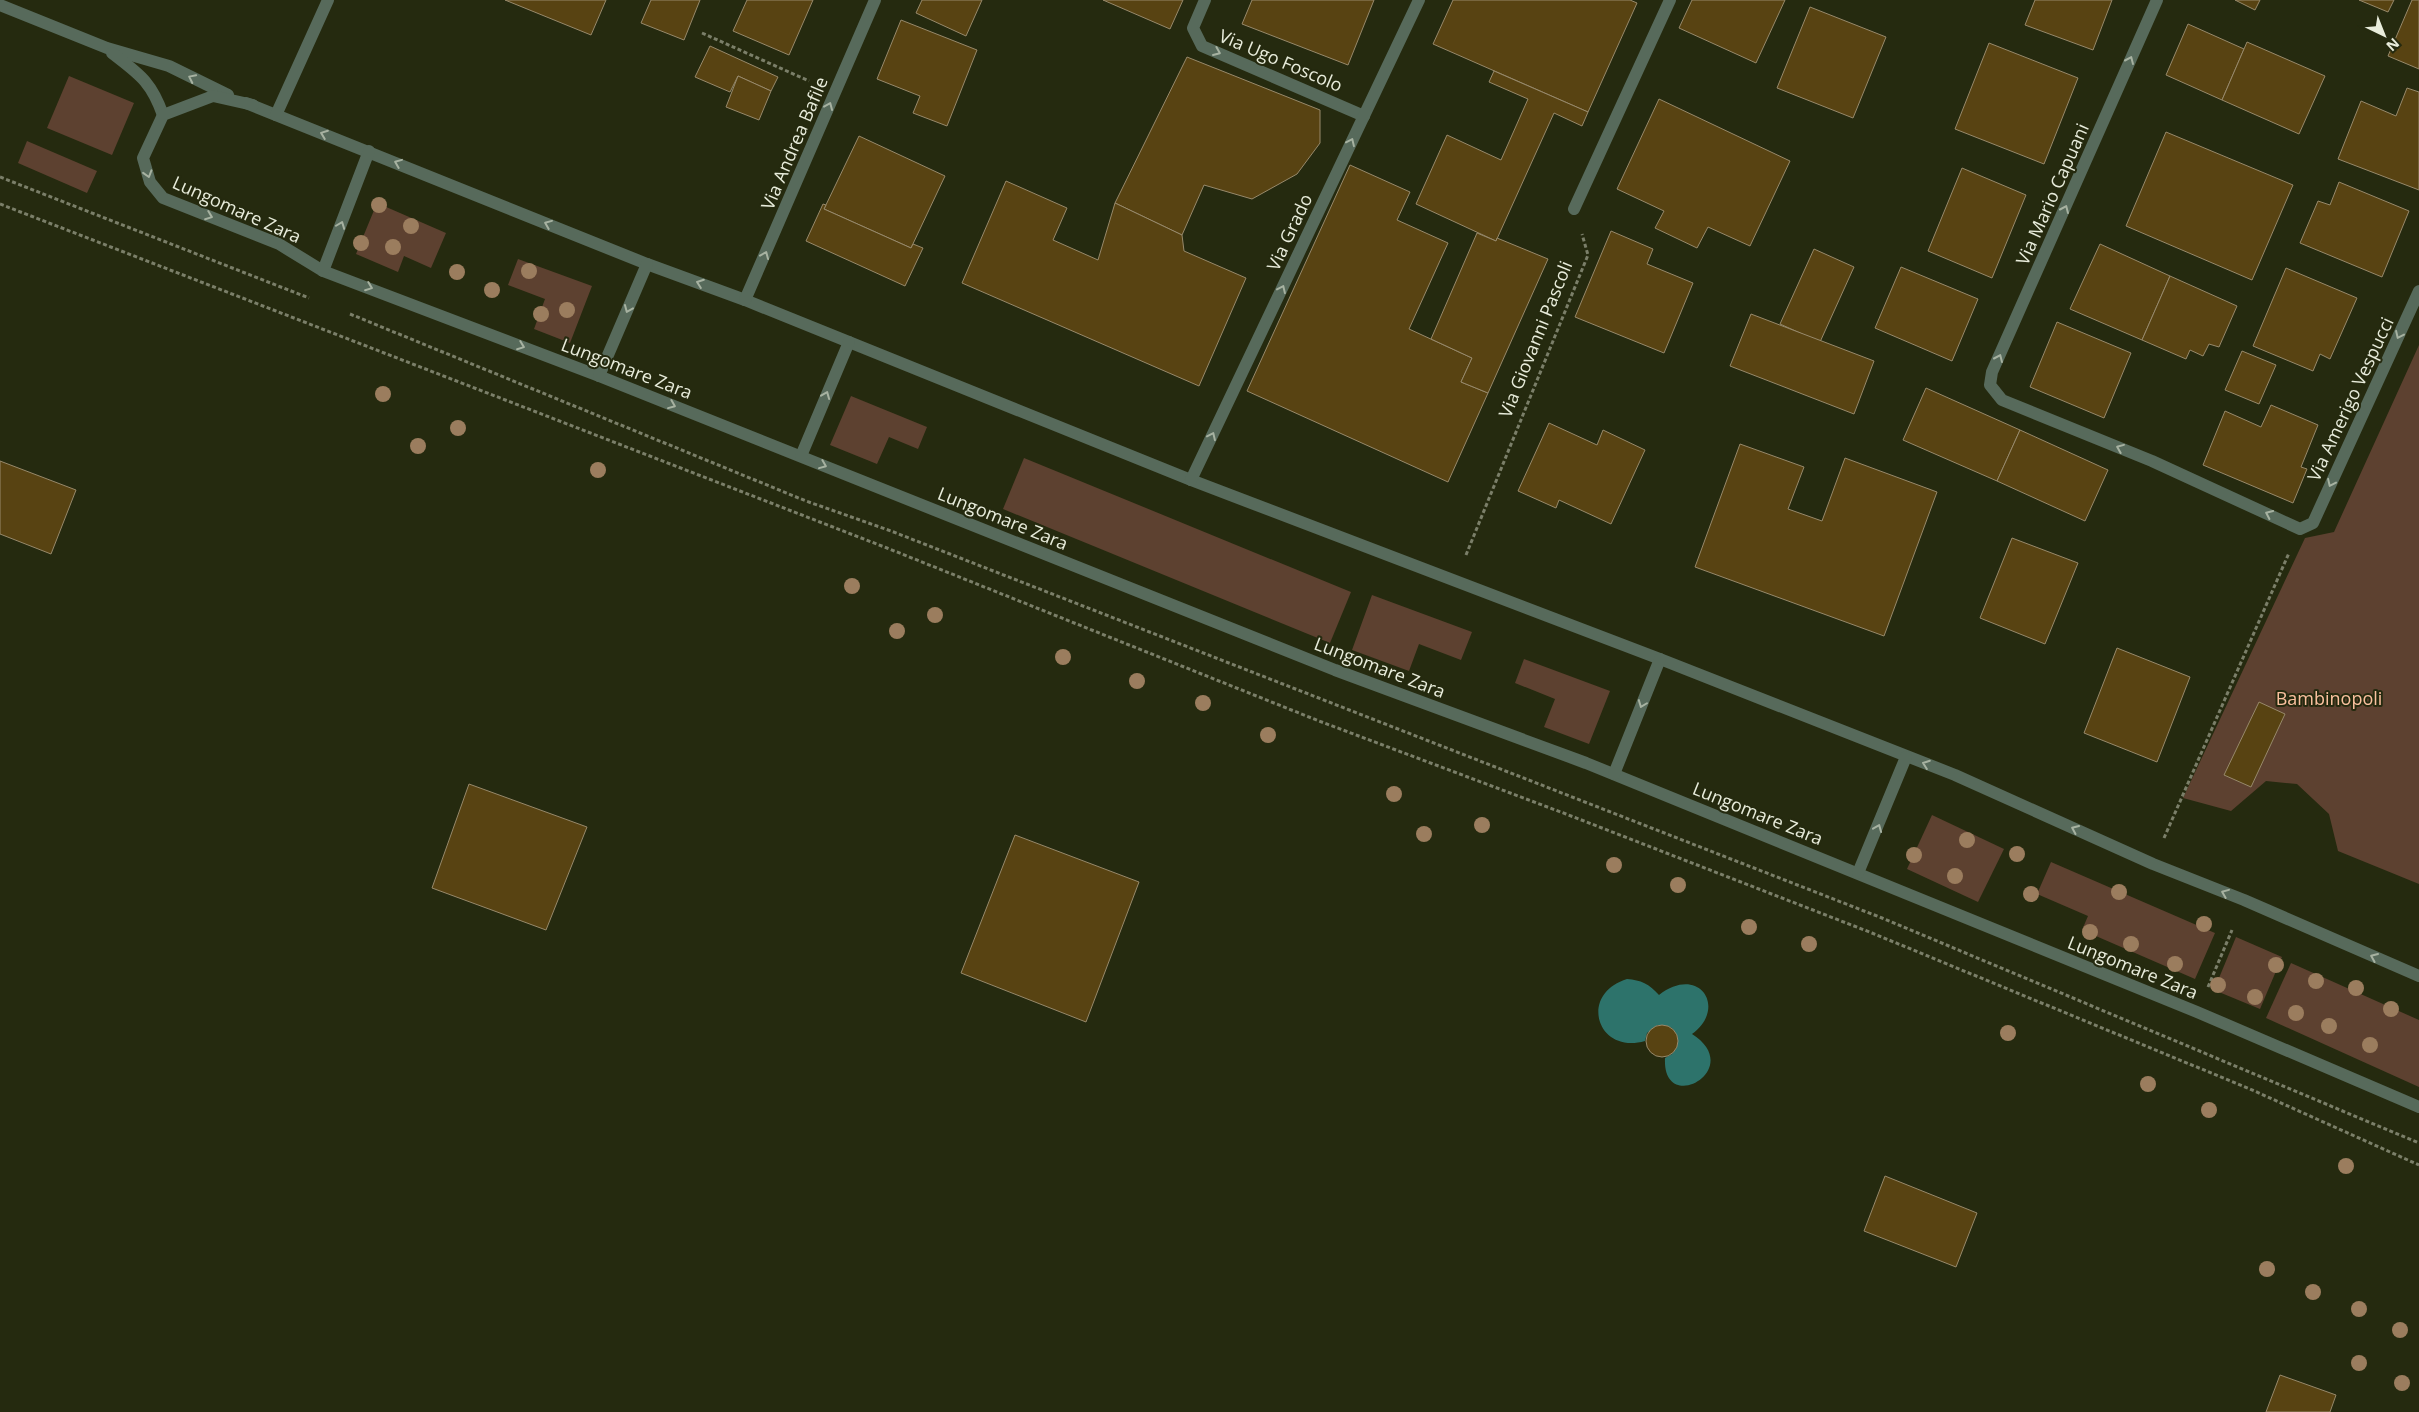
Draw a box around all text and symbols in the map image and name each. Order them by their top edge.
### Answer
north arrow [2359,10,2409,60]
street label: Via Ugo Foscolo [1216,23,1346,97]
text: N [2383,34,2404,56]
one-way arrow [1212,45,1221,56]
one-way arrow [2124,56,2135,65]
street label: Via Andrea Bafile [755,73,833,213]
one-way arrow [189,74,198,84]
one-way arrow [822,102,833,111]
street label: Via Mario Capuani [2010,119,2094,269]
one-way arrow [320,129,329,140]
one-way arrow [1345,139,1355,148]
one-way arrow [394,159,403,169]
one-way arrow [142,169,152,177]
street label: Lungomare Zara [169,170,305,248]
street label: Via Grado [1261,190,1317,274]
one-way arrow [2058,205,2069,214]
one-way arrow [204,211,212,221]
one-way arrow [544,220,553,230]
one-way arrow [335,221,345,230]
one-way arrow [758,251,769,260]
street label: Via Giovanni Pascoli [1493,257,1577,421]
one-way arrow [696,279,704,289]
one-way arrow [364,281,373,292]
one-way arrow [1275,285,1286,294]
one-way arrow [624,304,635,313]
street label: Via Amerigo Vespucci [2301,313,2399,485]
one-way arrow [2394,330,2405,339]
street label: Lungomare Zara [558,332,696,404]
one-way arrow [516,340,524,350]
one-way arrow [1992,354,2003,363]
one-way arrow [820,391,830,400]
one-way arrow [667,399,676,409]
one-way arrow [1206,432,1216,441]
one-way arrow [2116,443,2125,454]
one-way arrow [818,459,827,470]
one-way arrow [2327,478,2337,487]
street label: Lungomare Zara [934,481,1072,555]
one-way arrow [2265,510,2274,521]
street label: Lungomare Zara [1311,631,1449,703]
park label: Bambinopoli [2276,686,2382,710]
one-way arrow [1638,699,1648,708]
one-way arrow [1923,760,1931,770]
street label: Lungomare Zara [1689,776,1827,850]
one-way arrow [1871,824,1882,833]
one-way arrow [2071,825,2080,836]
one-way arrow [2221,889,2230,899]
street label: Lungomare Zara [2064,930,2202,1004]
one-way arrow [2370,952,2379,963]

